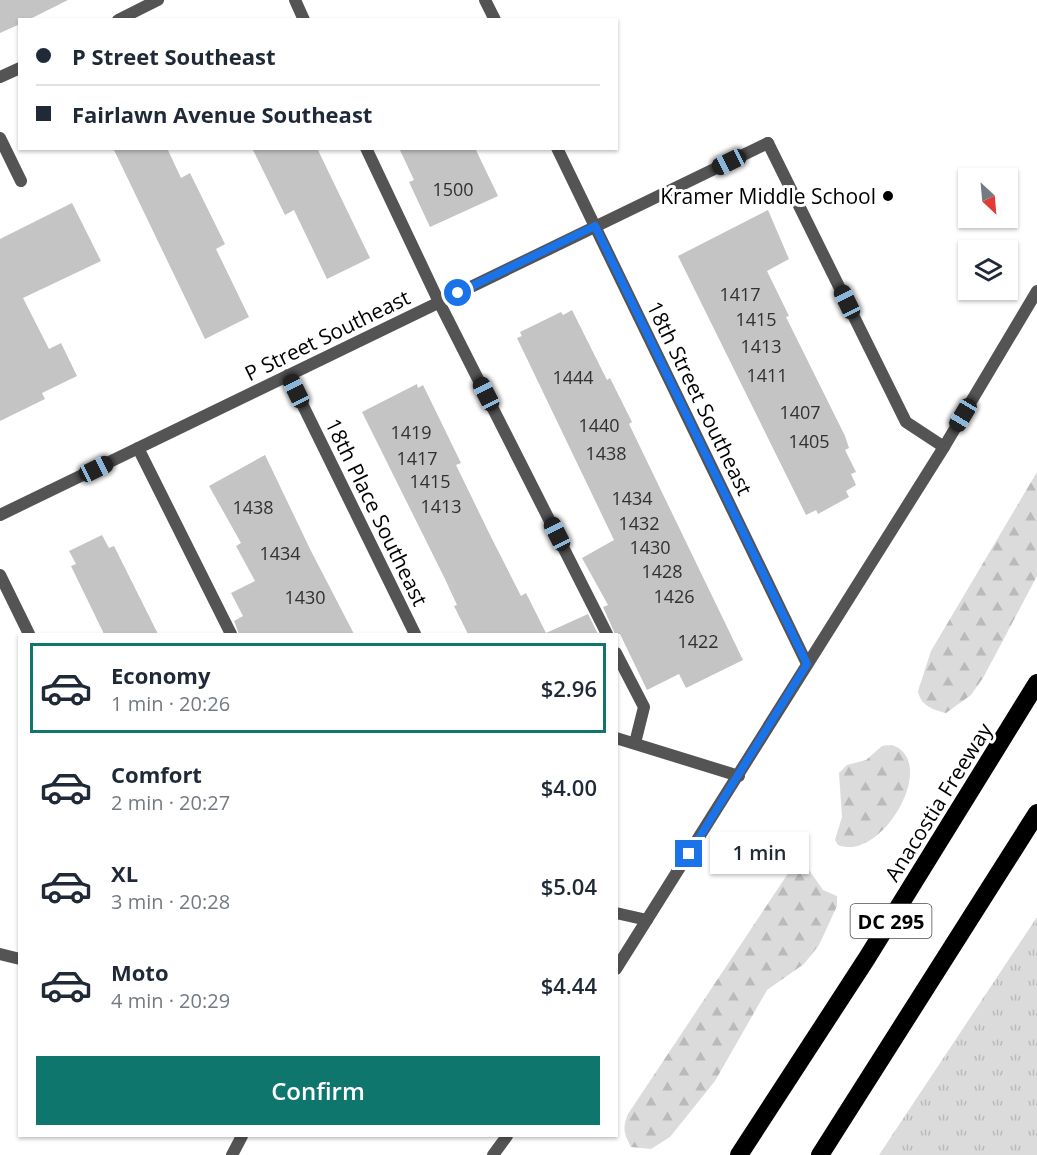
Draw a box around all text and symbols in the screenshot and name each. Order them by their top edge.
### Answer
text: P Street Southeast [72,41,275,71]
text: Fairlawn Avenue Southeast [72,99,372,129]
car [709,146,749,178]
north arrow [958,168,1018,228]
map controls [958,168,1018,300]
house number: 1500 [432,177,474,201]
place label: Kramer Middle School [660,182,876,210]
marker: Kramer Middle School [881,189,895,203]
button: layers [958,240,1018,300]
route start [444,279,471,306]
house number: 1417 [719,282,761,306]
car [831,282,863,322]
street label: P Street Southeast [240,283,414,387]
street label: 18th Street Southeast [641,296,759,500]
house number: 1415 [735,307,777,331]
house number: 1413 [740,334,782,358]
house number: 1411 [746,363,788,387]
house number: 1444 [552,365,594,389]
car [280,371,312,411]
car [470,374,502,414]
car [946,395,980,435]
house number: 1407 [779,400,821,424]
house number: 1440 [578,413,620,437]
street label: 18th Place Southeast [319,414,435,610]
house number: 1419 [390,420,432,444]
house number: 1405 [788,429,830,453]
house number: 1438 [585,441,627,465]
house number: 1417 [396,446,438,470]
car [76,453,116,485]
house number: 1415 [409,469,451,493]
house number: 1434 [611,486,653,510]
house number: 1413 [420,494,462,518]
house number: 1438 [232,495,274,519]
house number: 1432 [618,511,660,535]
car [541,514,573,554]
house number: 1430 [629,535,671,559]
house number: 1434 [259,541,301,565]
house number: 1428 [641,559,683,583]
house number: 1426 [653,584,695,608]
house number: 1430 [284,585,326,609]
house number: 1422 [677,629,719,653]
text: Economy [111,660,210,690]
icon: car [39,661,93,715]
text: $2.96 [541,673,597,703]
text: 1 min · 20:26 [111,690,230,717]
street label: Anacostia Freeway [878,717,998,887]
text: Comfort [111,759,202,789]
icon: car [39,760,93,814]
text: $4.00 [541,772,597,802]
text: 2 min · 20:27 [111,789,230,816]
callout: 1 min [710,833,809,875]
text: 1 min [733,839,787,866]
route end [675,840,702,867]
text: XL [111,858,138,888]
icon: car [39,859,93,913]
text: $5.04 [541,871,597,901]
text: 3 min · 20:28 [111,888,230,915]
road number: DC 295 [850,904,932,938]
text: Moto [111,957,169,987]
icon: car [39,958,93,1012]
text: $4.44 [541,970,597,1000]
text: 4 min · 20:29 [111,987,230,1014]
button: Confirm [36,1056,600,1125]

